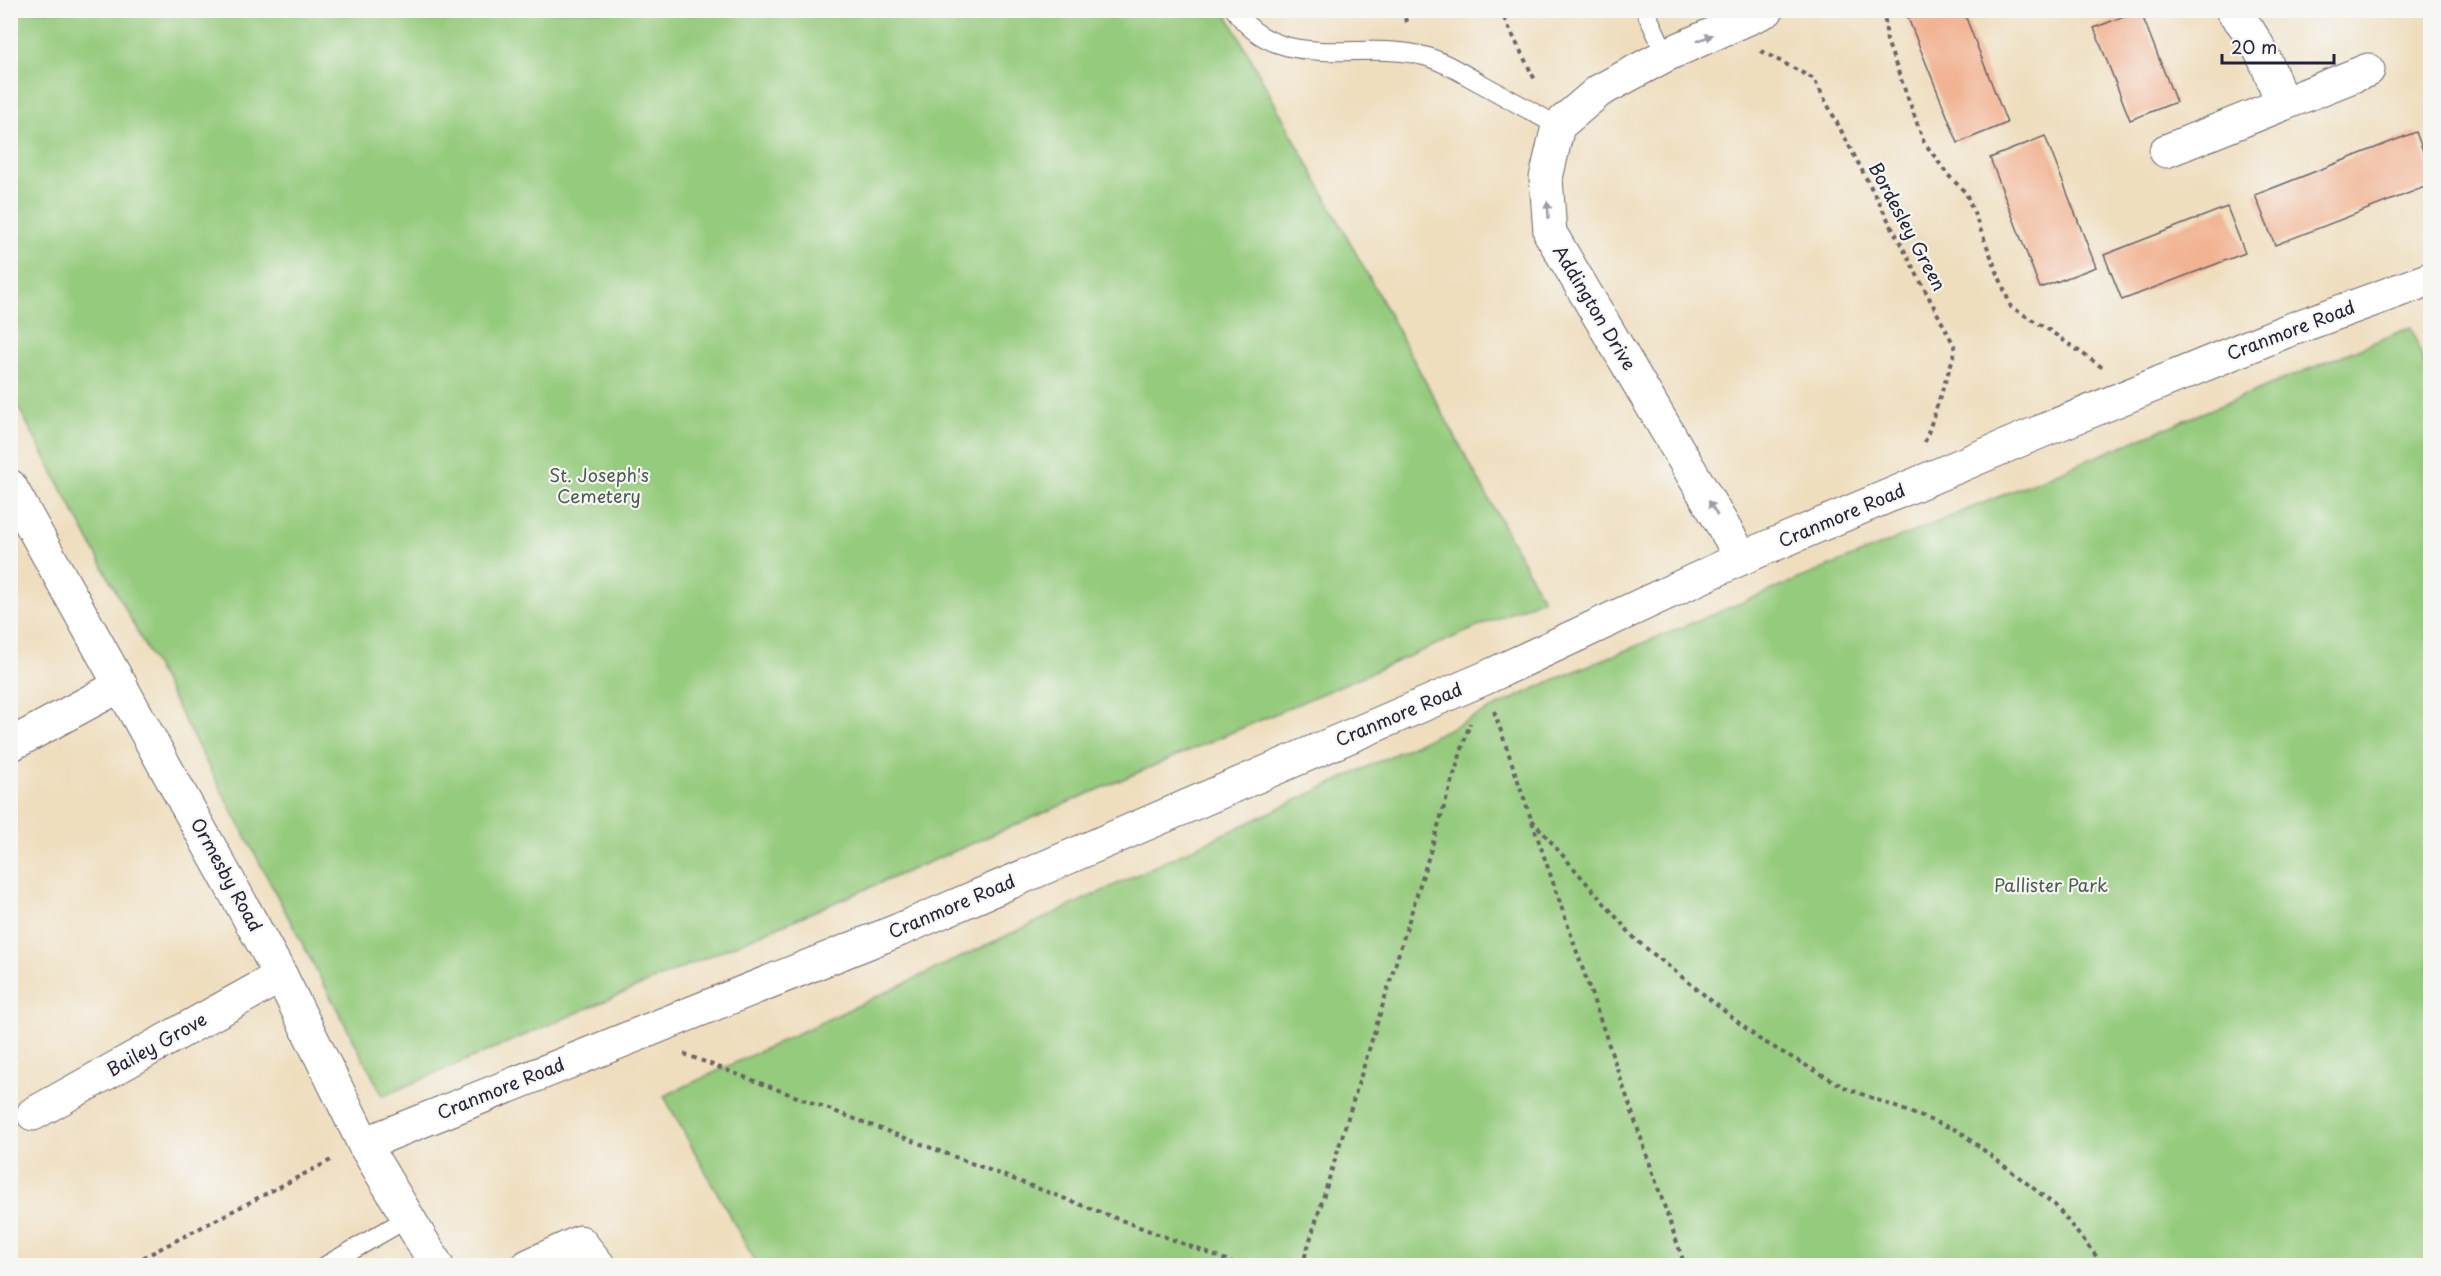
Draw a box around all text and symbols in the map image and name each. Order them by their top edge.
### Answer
scale bar [2222,27,2334,65]
one-way arrow [1696,33,1714,43]
text: 20 m [2231,33,2277,60]
street label: Bordesley Green [1863,157,1954,296]
one-way arrow [1544,201,1553,220]
street label: Addington Drive [1547,239,1643,375]
street label: Cranmore Road [2222,293,2358,366]
park label: St. Joseph's Cemetery [549,461,649,509]
street label: Cranmore Road [1774,476,1909,553]
one-way arrow [1707,500,1718,516]
street label: Cranmore Road [1331,675,1466,752]
street label: Ormesby Road [185,812,270,936]
street label: Cranmore Road [884,867,1019,944]
park label: Pallister Park [1994,871,2108,898]
street label: Bailey Grove [101,1005,211,1082]
street label: Cranmore Road [433,1050,568,1125]

